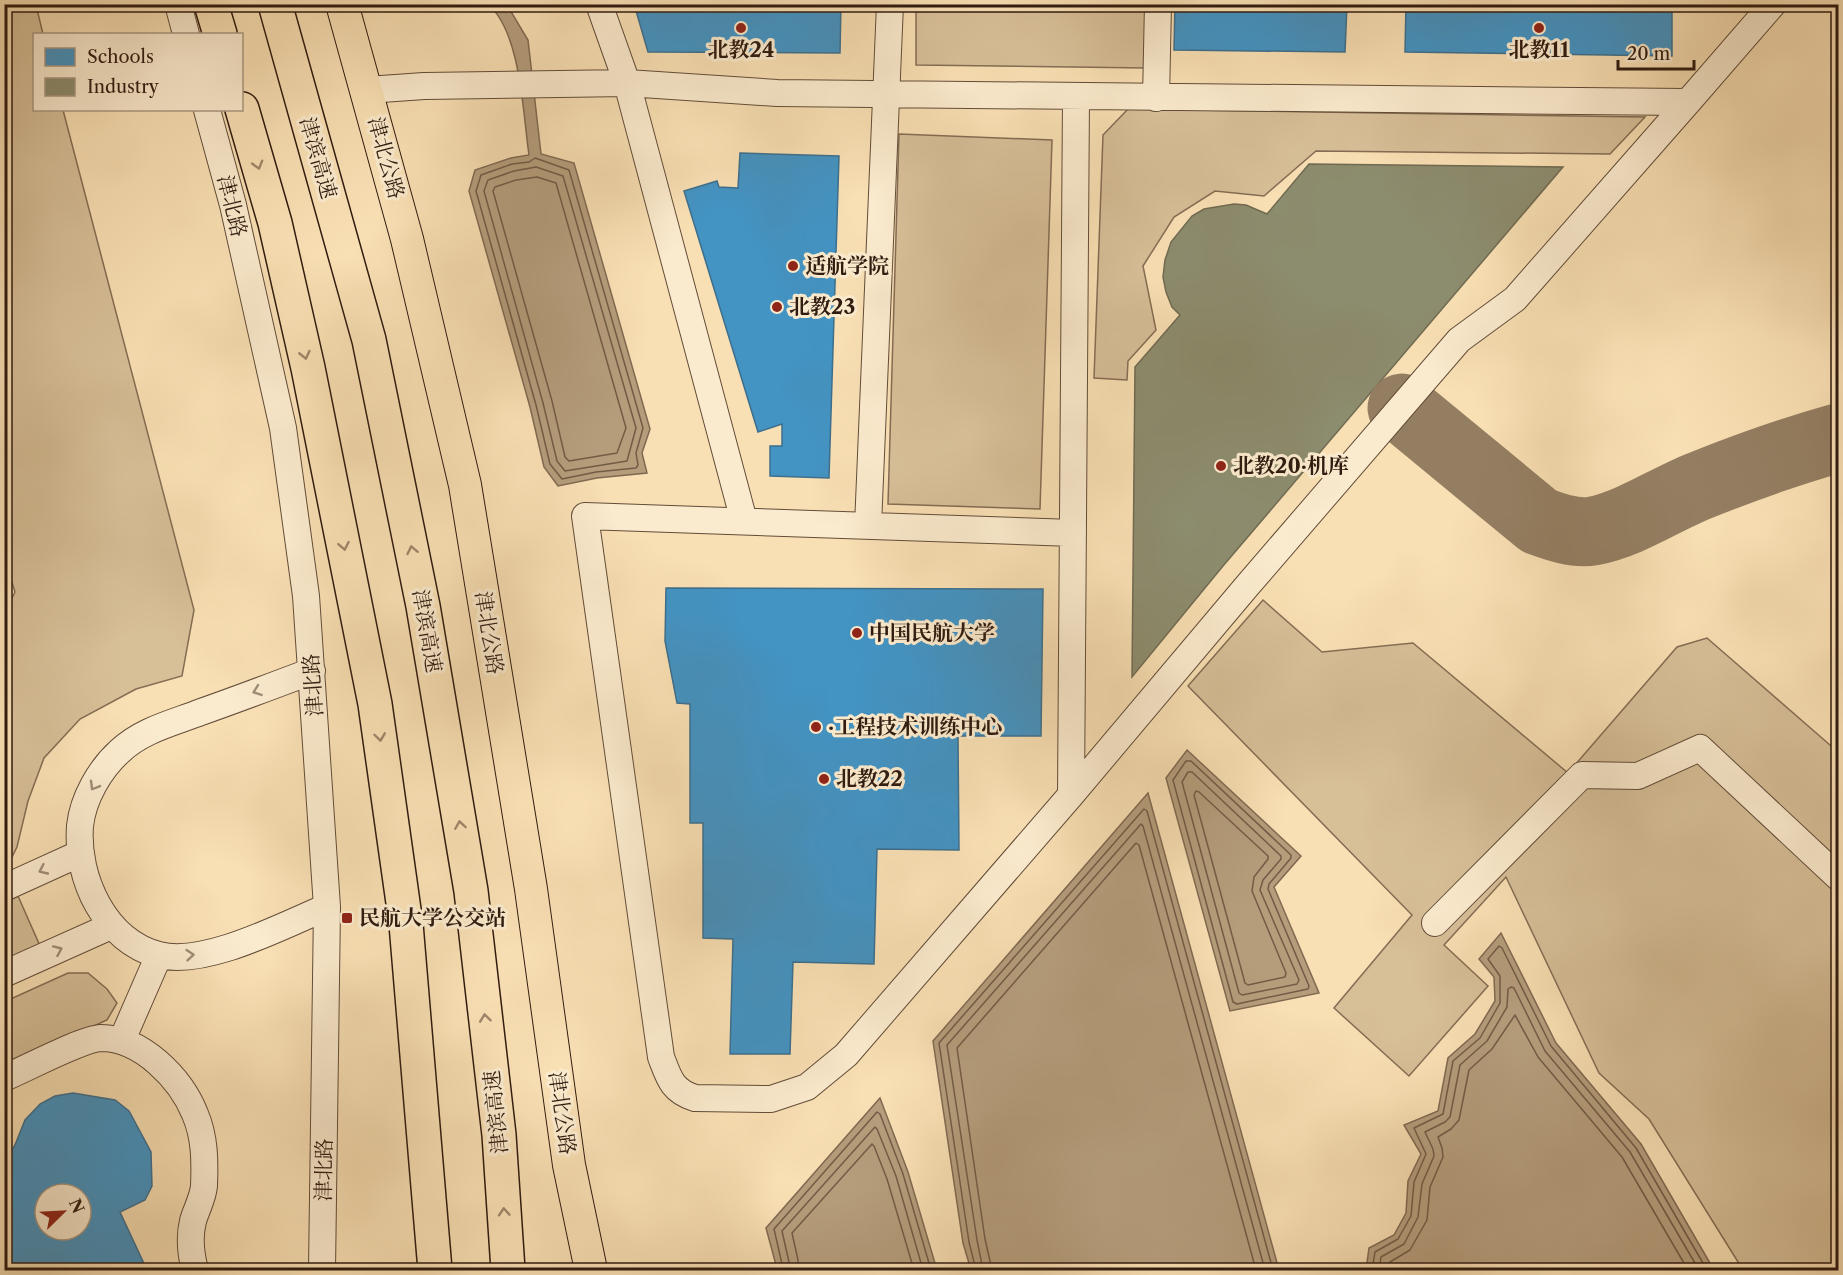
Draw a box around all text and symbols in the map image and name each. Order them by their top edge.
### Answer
marker: 北教24 [734,21,748,35]
marker: 北教11 [1532,21,1546,35]
legend [33,33,243,111]
scale bar [1618,33,1694,71]
place label: 北教24 [708,37,774,62]
place label: 北教11 [1509,37,1570,62]
text: 20 m [1627,43,1671,65]
text: Schools [87,46,154,68]
text: Industry [87,76,160,98]
street label: 津滨高速 [295,114,342,202]
street label: 津北公路 [364,114,409,202]
one-way arrow [251,159,263,170]
street label: 津北路 [213,172,252,239]
place label: 适航学院 [805,253,889,278]
marker: 适航学院 [786,259,800,273]
place label: 北教23 [789,294,855,319]
marker: 北教23 [770,300,784,314]
one-way arrow [297,349,310,359]
place label: 北教20·机库 [1233,453,1349,478]
marker: 北教20·机库 [1214,459,1228,473]
one-way arrow [337,540,350,550]
one-way arrow [406,545,419,555]
street label: 津滨高速 [408,587,447,674]
street label: 津北公路 [471,589,508,676]
place label: 中国民航大学 [869,620,995,645]
marker: 中国民航大学 [850,626,864,640]
street label: 津北路 [298,653,327,717]
one-way arrow [252,684,263,697]
place label: ·工程技术训练中心 [828,714,1002,739]
marker: ·工程技术训练中心 [809,720,823,734]
one-way arrow [373,733,385,742]
place label: 北教22 [836,766,903,791]
marker: 北教22 [817,772,831,786]
one-way arrow [89,780,101,790]
one-way arrow [454,820,466,829]
one-way arrow [38,863,49,875]
place label: 民航大学公交站 [359,905,506,930]
marker: 民航大学公交站 [340,911,354,925]
one-way arrow [51,945,62,957]
one-way arrow [186,949,195,962]
one-way arrow [480,1013,492,1023]
street label: 津滨高速 [479,1069,512,1155]
street label: 津北公路 [544,1070,581,1156]
street label: 津北路 [310,1138,337,1202]
north arrow [33,1182,93,1242]
text: N [65,1195,89,1216]
one-way arrow [498,1208,511,1217]

